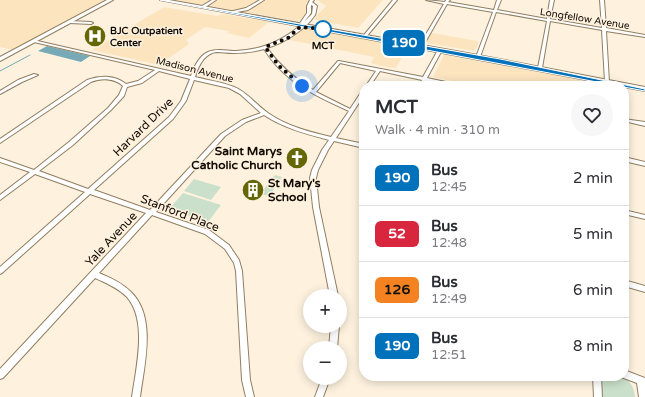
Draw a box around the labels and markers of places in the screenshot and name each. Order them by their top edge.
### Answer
marker: MCT [314,20,332,38]
hospital icon: BJC Outpatient Center [82,23,108,49]
place label: BJC Outpatient Center [110,25,183,49]
place label: MCT [312,40,335,52]
place label: Saint Marys Catholic Church [191,144,282,172]
church icon: Saint Marys Catholic Church [284,145,310,171]
place label: St Mary's School [268,176,321,204]
building icon: St Mary's School [240,177,266,203]

